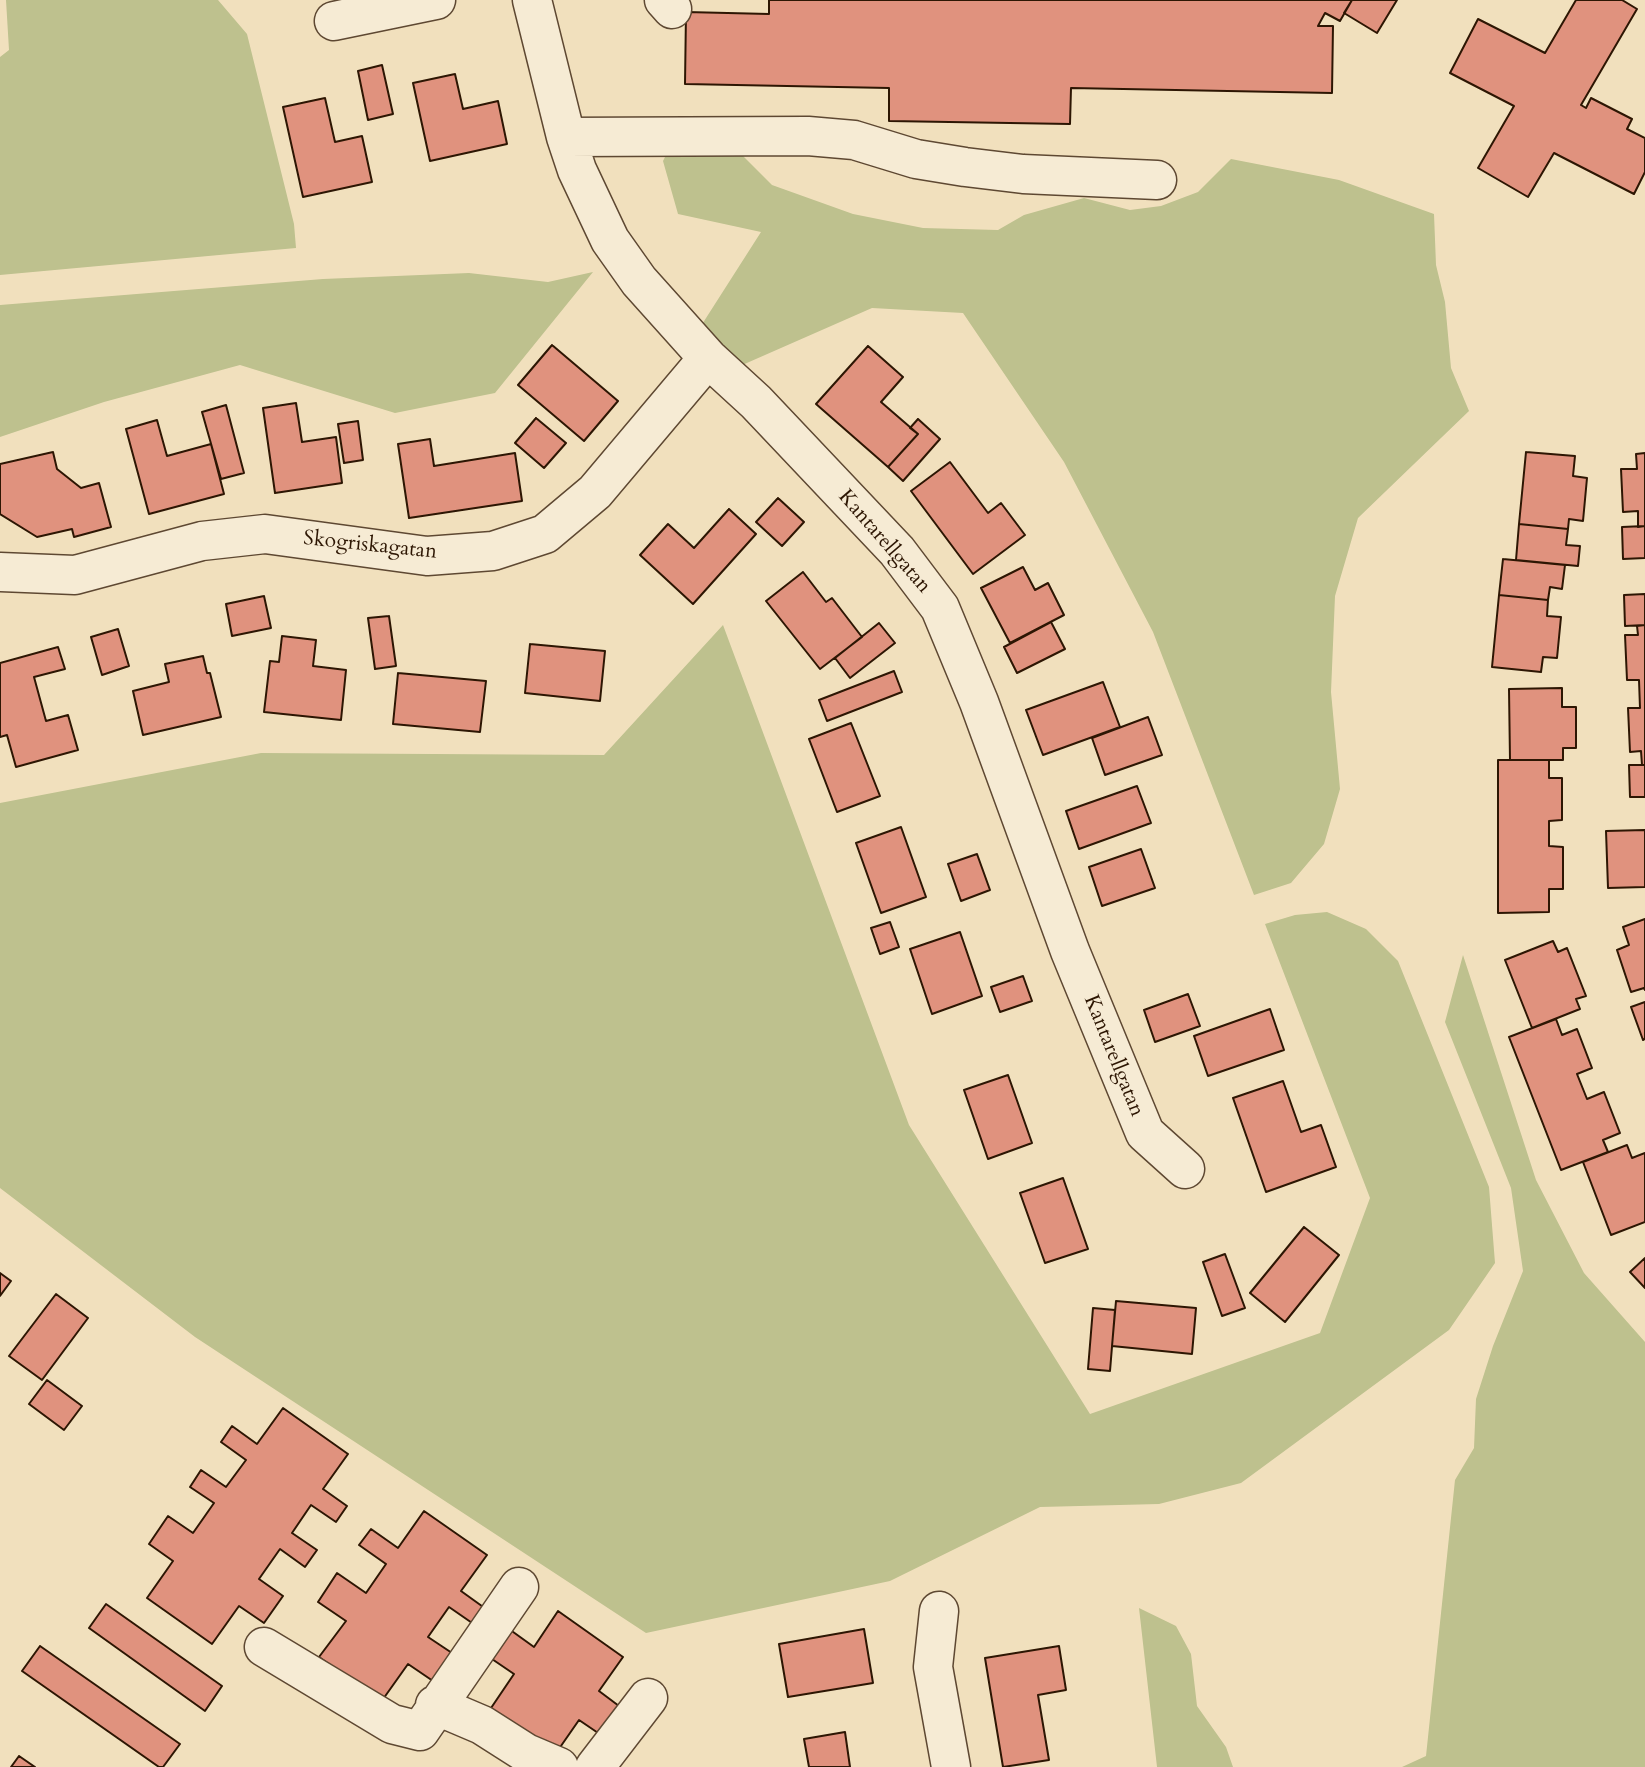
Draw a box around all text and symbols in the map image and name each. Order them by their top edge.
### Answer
street label: Kantarellgatan [832,485,936,599]
street label: Skogriskagatan [302,526,438,566]
street label: Kantarellgatan [1077,992,1149,1120]

